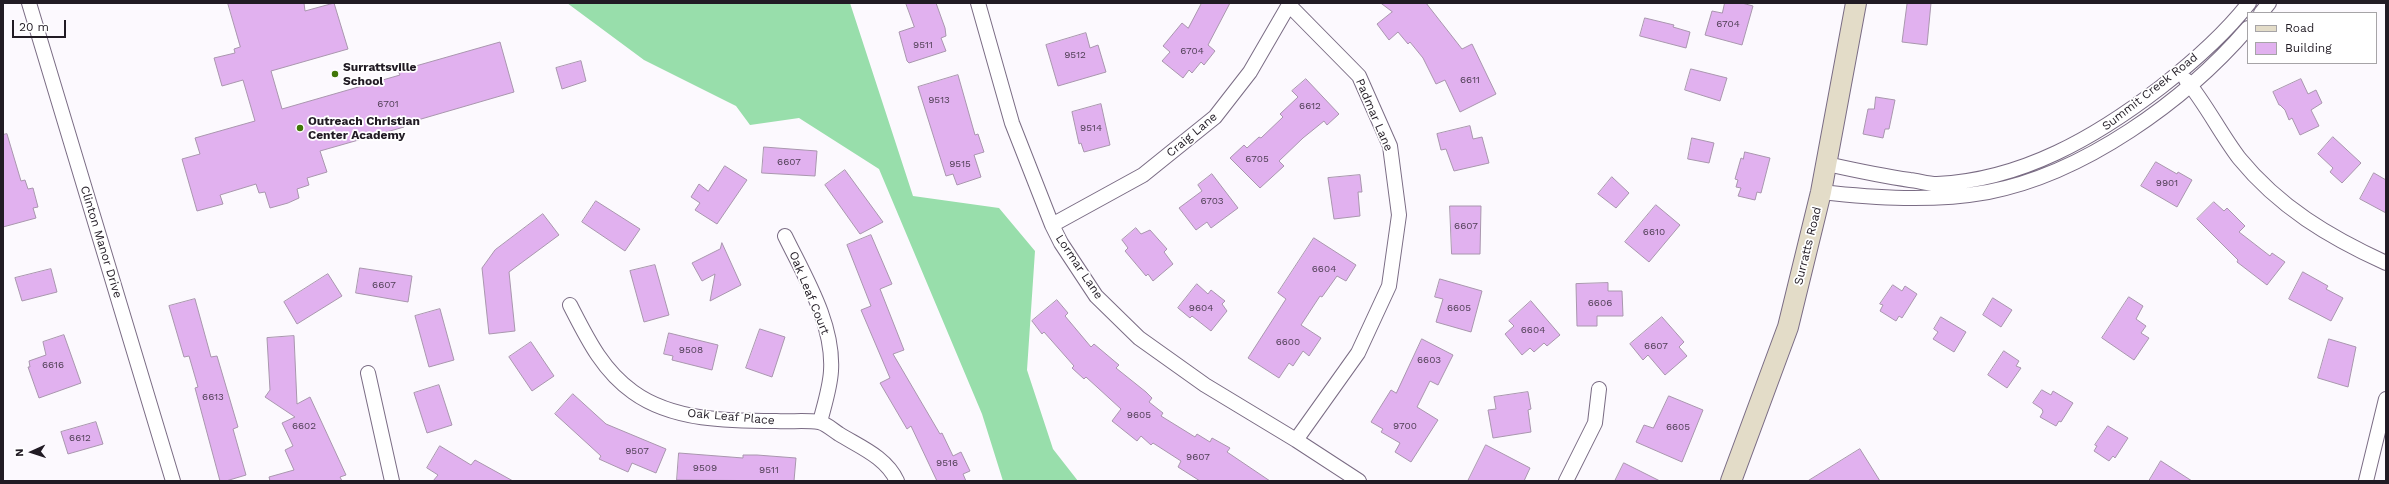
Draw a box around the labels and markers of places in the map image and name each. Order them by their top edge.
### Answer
place label: Surrattsville School [343,60,417,88]
marker: Surrattsville School [330,69,340,79]
place label: Outreach Christian Center Academy [308,114,420,142]
marker: Outreach Christian Center Academy [295,123,305,133]

